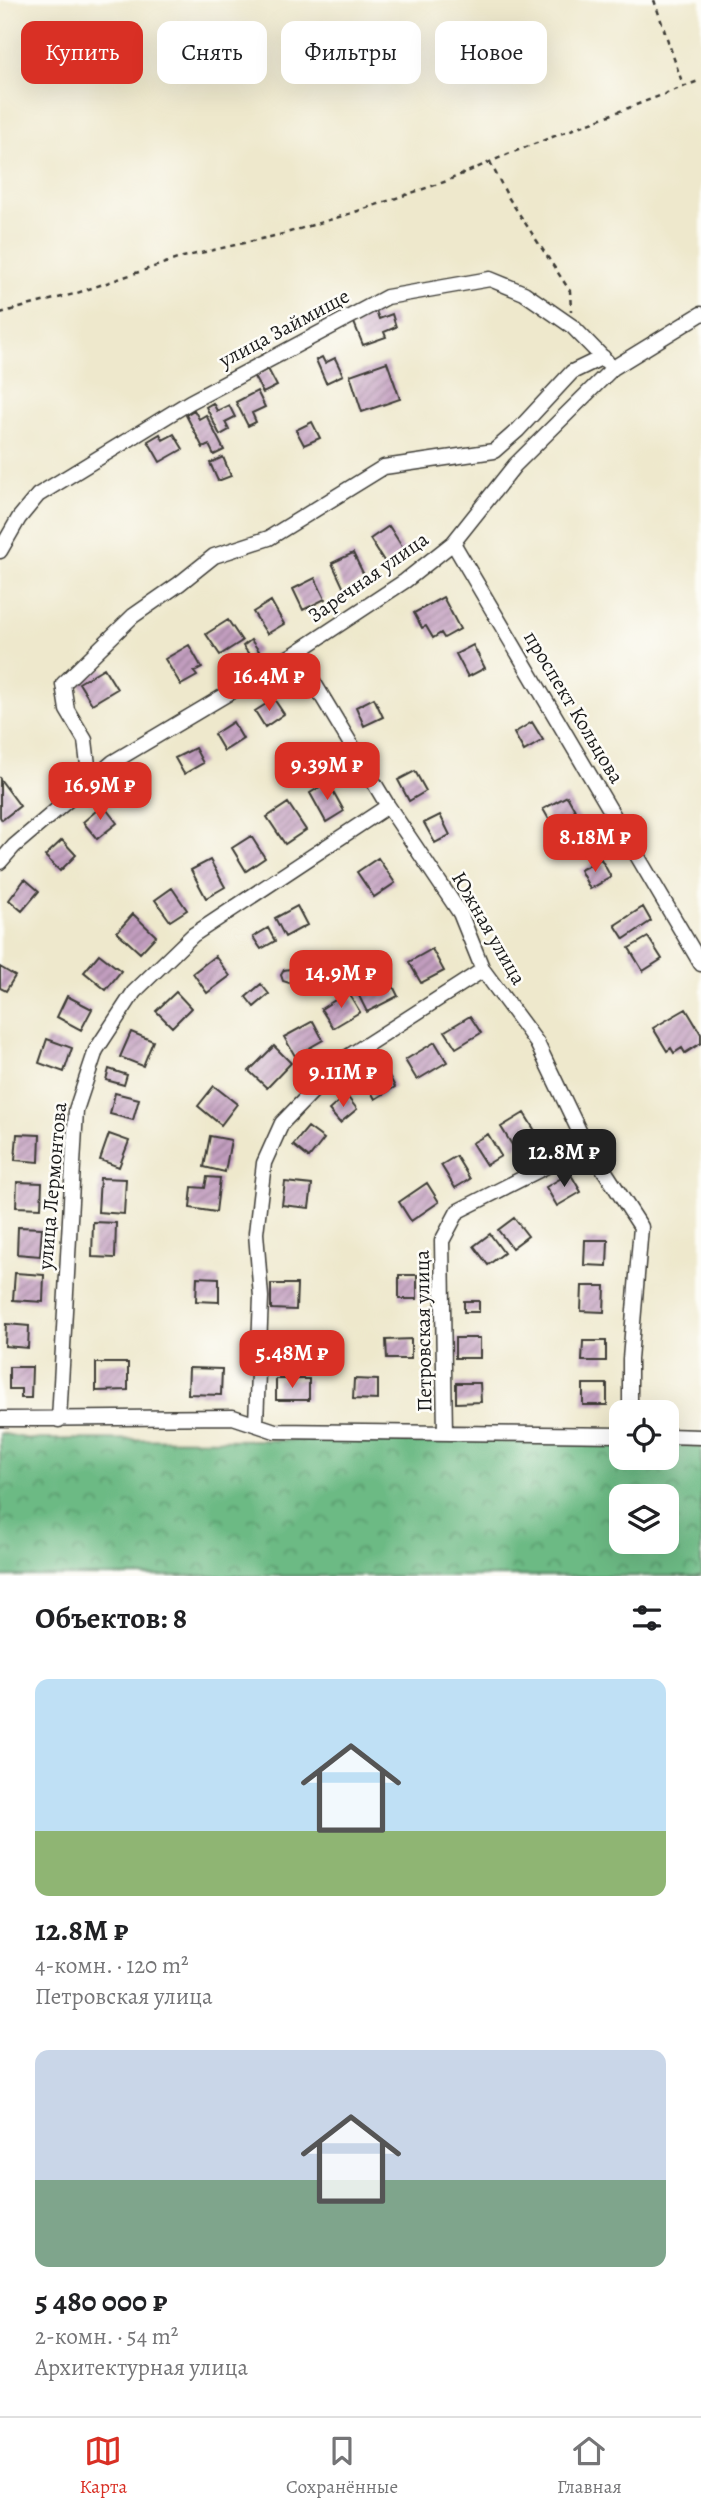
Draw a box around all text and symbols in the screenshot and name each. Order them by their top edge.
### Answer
chip: Купить [21,21,143,84]
chip: Снять [157,21,267,84]
chip: Фильтры [281,21,421,84]
chip: Новое [435,21,547,84]
street label: улица Займище [213,282,354,375]
street label: Заречная улица [302,525,434,629]
street label: проспект Кольцова [517,625,631,789]
pin: 16.4M ₽ [204,654,334,713]
text: 16.4M ₽ [233,660,305,691]
pin: 9.39M ₽ [262,742,392,802]
text: 9.39M ₽ [291,749,363,780]
pin: 16.9M ₽ [35,762,165,822]
text: 16.9M ₽ [65,769,135,800]
pin: 8.18M ₽ [530,814,660,874]
text: 8.18M ₽ [559,821,631,852]
street label: Южная улица [445,866,533,990]
pin: 14.9M ₽ [276,950,406,1010]
text: 14.9M ₽ [305,957,377,988]
pin: 9.11M ₽ [278,1050,408,1109]
text: 9.11M ₽ [309,1056,377,1087]
street label: улица Лермонтова [31,1101,73,1272]
pin: 12.8M ₽ [499,1130,629,1189]
text: 12.8M ₽ [528,1136,600,1167]
street label: Петровская улица [408,1249,438,1412]
pin: 5.48M ₽ [227,1330,357,1390]
text: 5.48M ₽ [255,1337,329,1368]
map controls [609,1400,679,1554]
button: locate [609,1400,679,1470]
button: layers [609,1484,679,1554]
text: Объектов: 8 [35,1598,187,1638]
icon: filters [628,1599,666,1637]
icon: home [288,1725,414,1851]
text: 12.8M ₽ [35,1910,129,1950]
text: 4-комн. · 120 m² [35,1950,189,1981]
text: Петровская улица [35,1981,213,2012]
icon: home [288,2096,414,2222]
text: 5 480 000 ₽ [35,2281,168,2321]
text: 2-комн. · 54 m² [35,2321,178,2352]
text: Архитектурная улица [35,2352,248,2383]
tab: Карта [79,2432,127,2500]
tab: Сохранённые [286,2432,398,2500]
tab: Главная [557,2432,622,2500]

